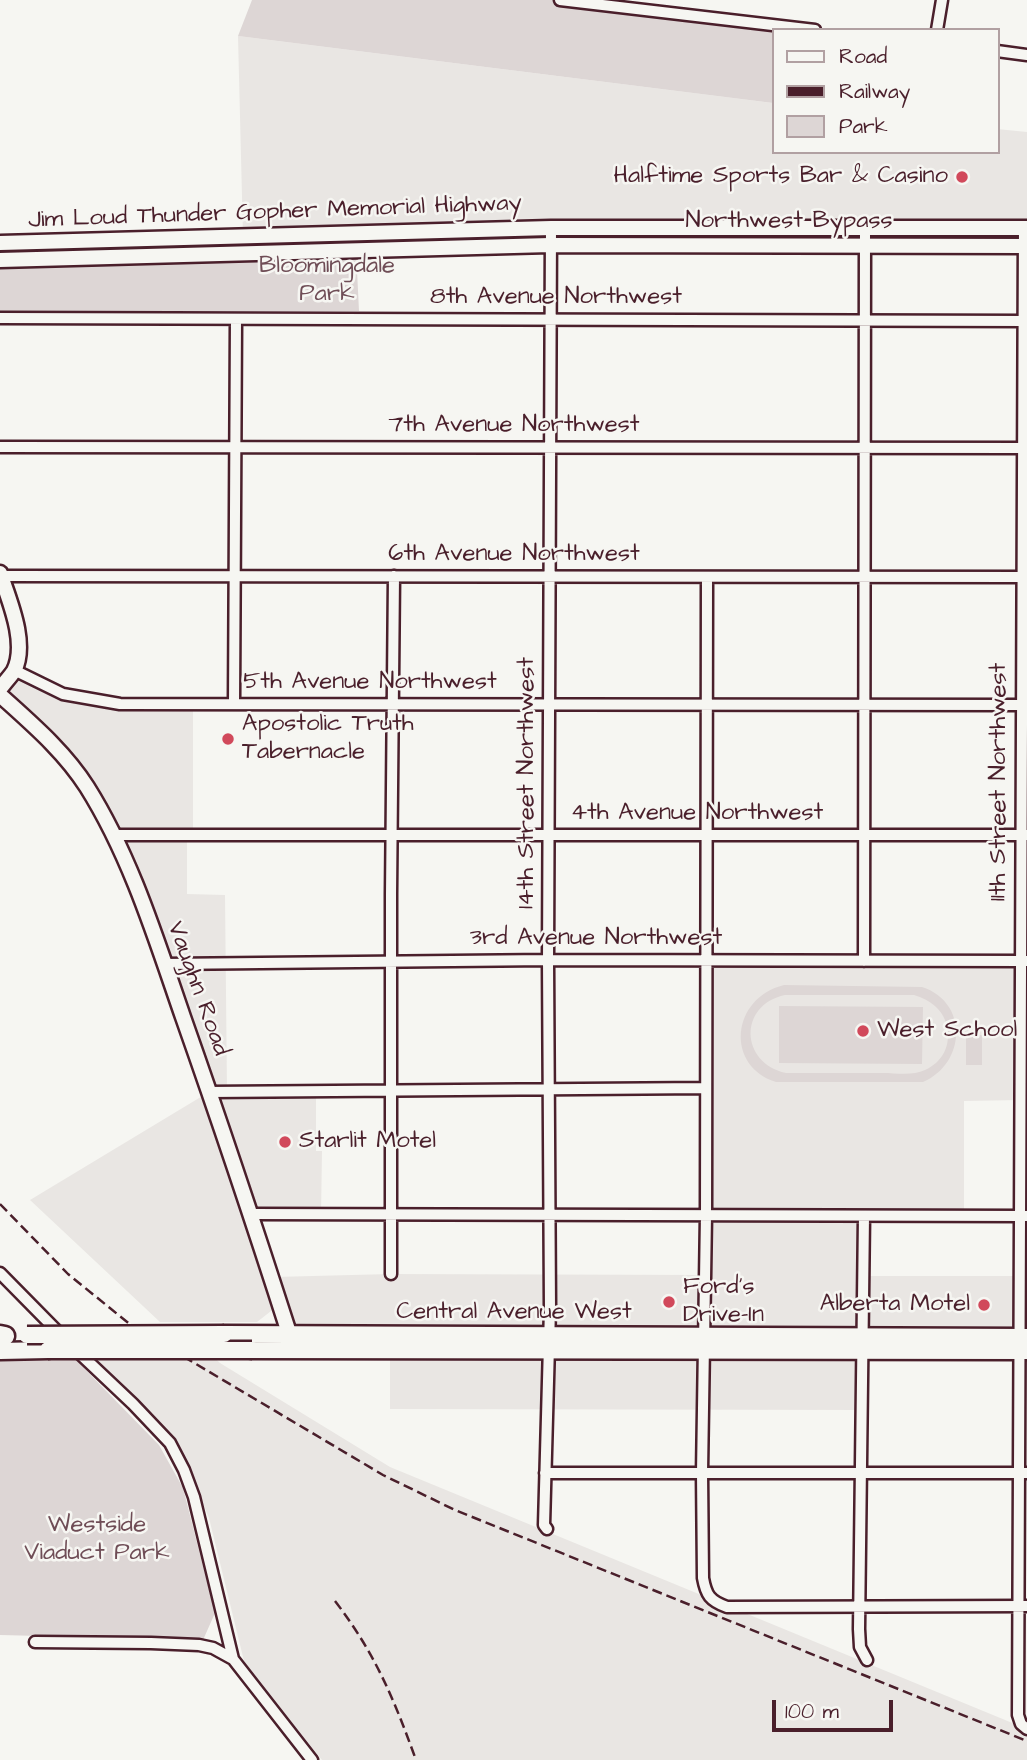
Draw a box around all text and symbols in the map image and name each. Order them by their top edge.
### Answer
legend [772,28,999,154]
text: Road [839,42,887,71]
text: Railway [839,77,910,106]
text: Park [839,112,888,141]
place label: Halftime Sports Bar & Casino [614,163,948,191]
marker: Halftime Sports Bar & Casino [954,169,970,185]
street label: Jim Loud Thunder Gopher Memorial Highway [28,190,522,236]
street label: Northwest Bypass [685,208,893,236]
park label: Bloomingdale Park [259,253,395,309]
street label: 8th Avenue Northwest [430,284,682,312]
street label: 7th Avenue Northwest [388,412,640,440]
street label: 6th Avenue Northwest [388,541,640,569]
street label: 14th Street Northwest [514,657,542,909]
street label: 11th Street Northwest [986,663,1014,901]
street label: 5th Avenue Northwest [243,669,497,697]
place label: Apostolic Truth Tabernacle [242,711,414,767]
marker: Apostolic Truth Tabernacle [220,731,236,747]
street label: 4th Avenue Northwest [571,800,823,828]
street label: Vaughn Road [159,918,235,1060]
street label: 3rd Avenue Northwest [470,925,722,953]
place label: West School [877,1017,1017,1045]
marker: West School [855,1023,871,1039]
place label: Starlit Motel [299,1128,436,1156]
marker: Starlit Motel [277,1134,293,1150]
place label: Ford's Drive-In [683,1274,764,1330]
place label: Alberta Motel [820,1291,970,1319]
marker: Ford's Drive-In [661,1294,677,1310]
marker: Alberta Motel [976,1297,992,1313]
street label: Central Avenue West [396,1299,632,1327]
park label: Westside Viaduct Park [24,1512,170,1568]
scale bar [775,1686,896,1730]
text: 100 m [785,1697,839,1726]

